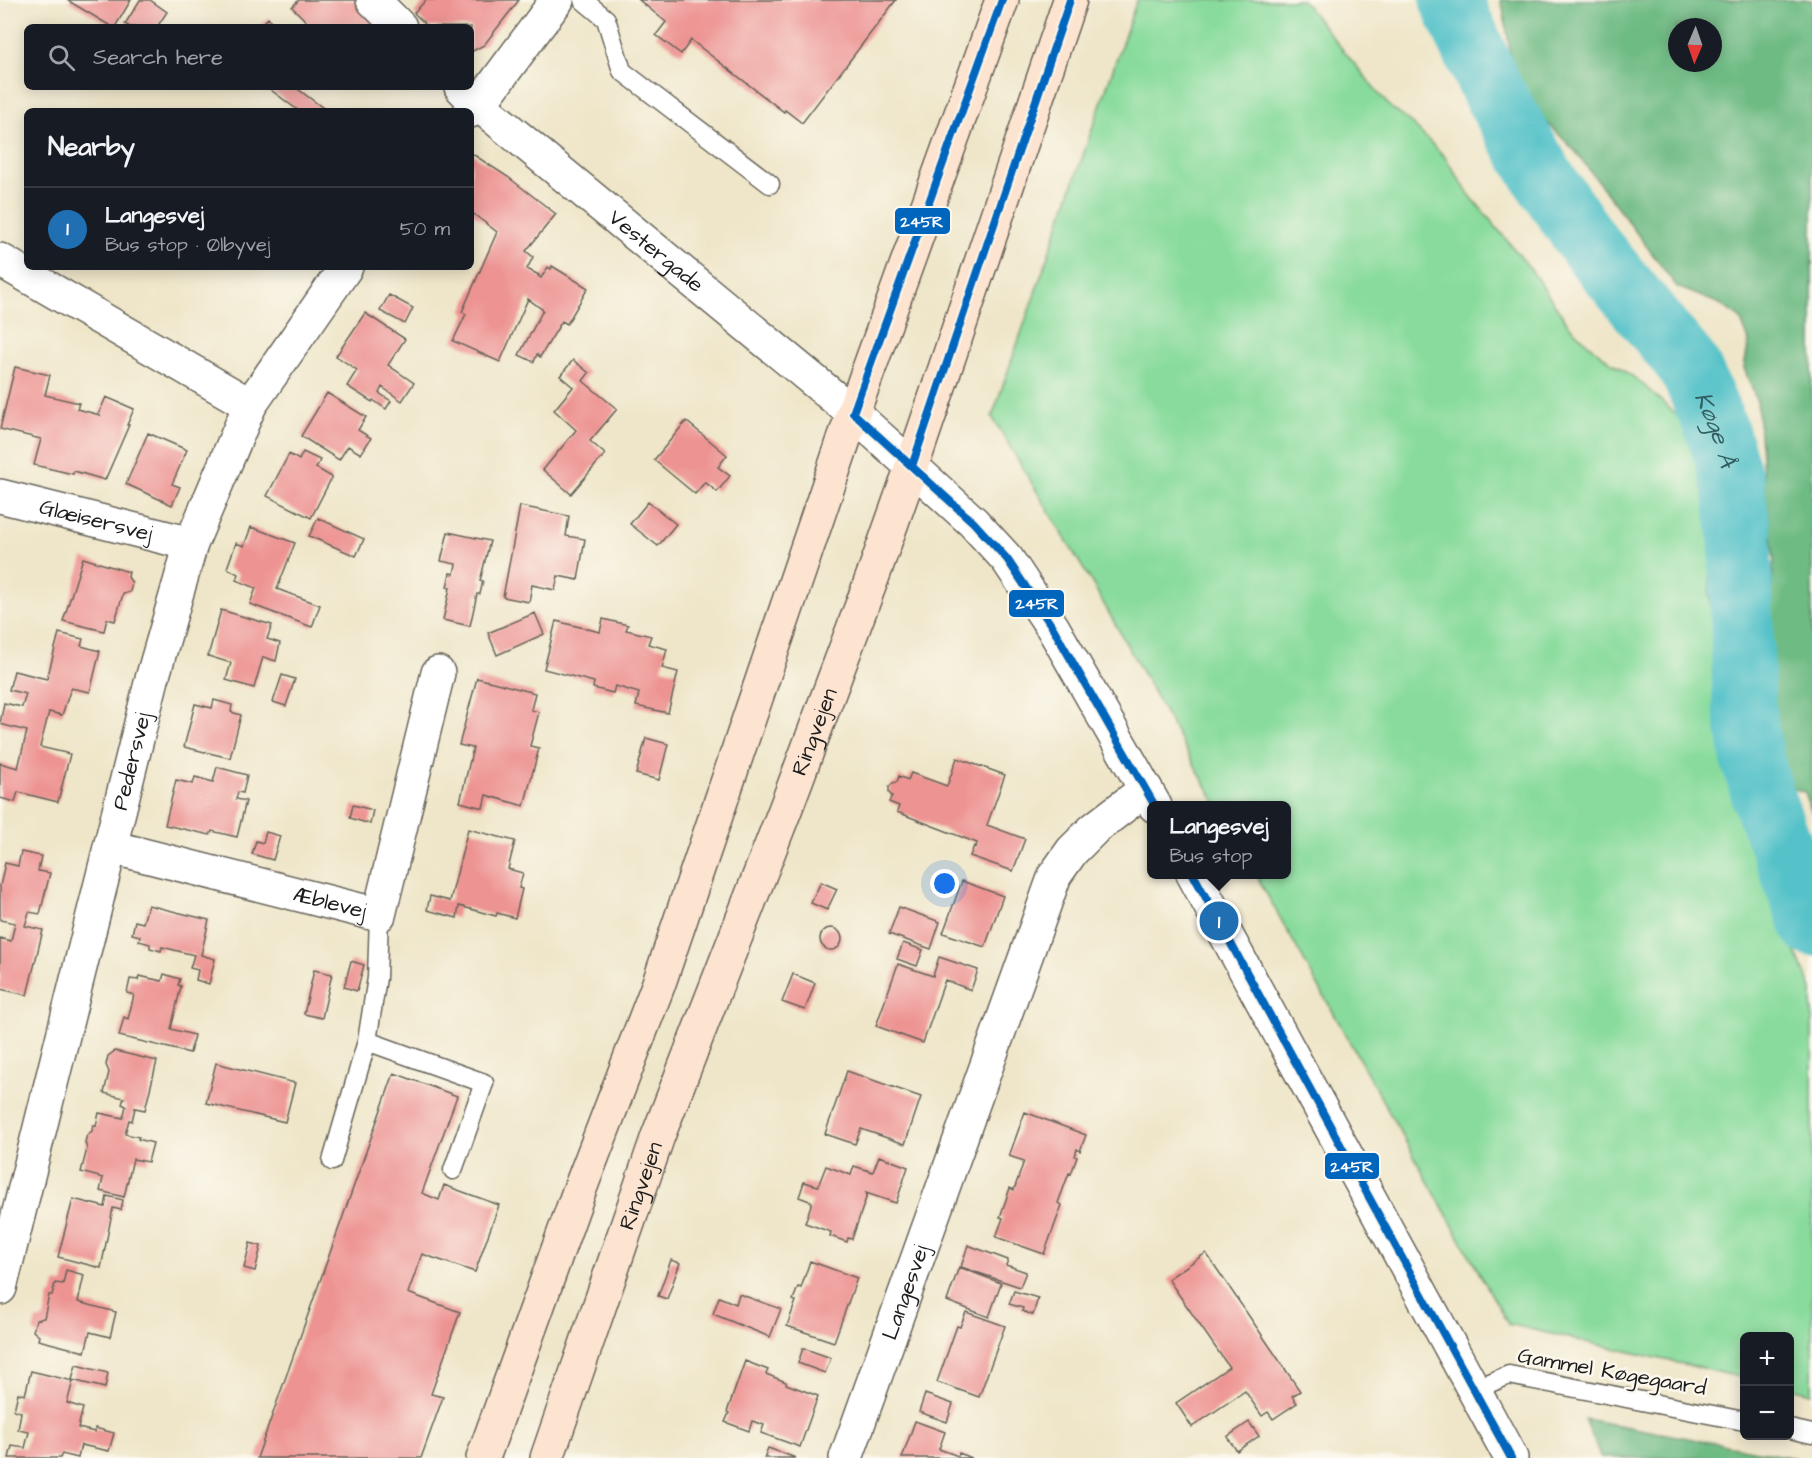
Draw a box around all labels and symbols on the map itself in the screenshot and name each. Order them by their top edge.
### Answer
north arrow [1668,18,1722,72]
street label: Vestergade [602,202,711,300]
line badge: 245R [894,207,951,235]
text: 245R [900,211,943,233]
water label: Køge Å [1685,387,1745,473]
street label: Glæisersvej [36,491,156,549]
line badge: 245R [1008,589,1065,618]
text: 245R [1015,593,1058,615]
street label: Ringvejen [784,683,845,780]
street label: Pedersvej [104,709,159,813]
your location [930,869,959,898]
street label: Æblevej [290,878,370,927]
pin: 1 [1200,898,1238,944]
street label: Ringvejen [611,1137,670,1234]
line badge: 245R [1324,1152,1380,1180]
text: 245R [1330,1156,1373,1178]
street label: Langesvej [874,1240,937,1344]
street label: Gammel Køgegaard [1515,1340,1709,1405]

